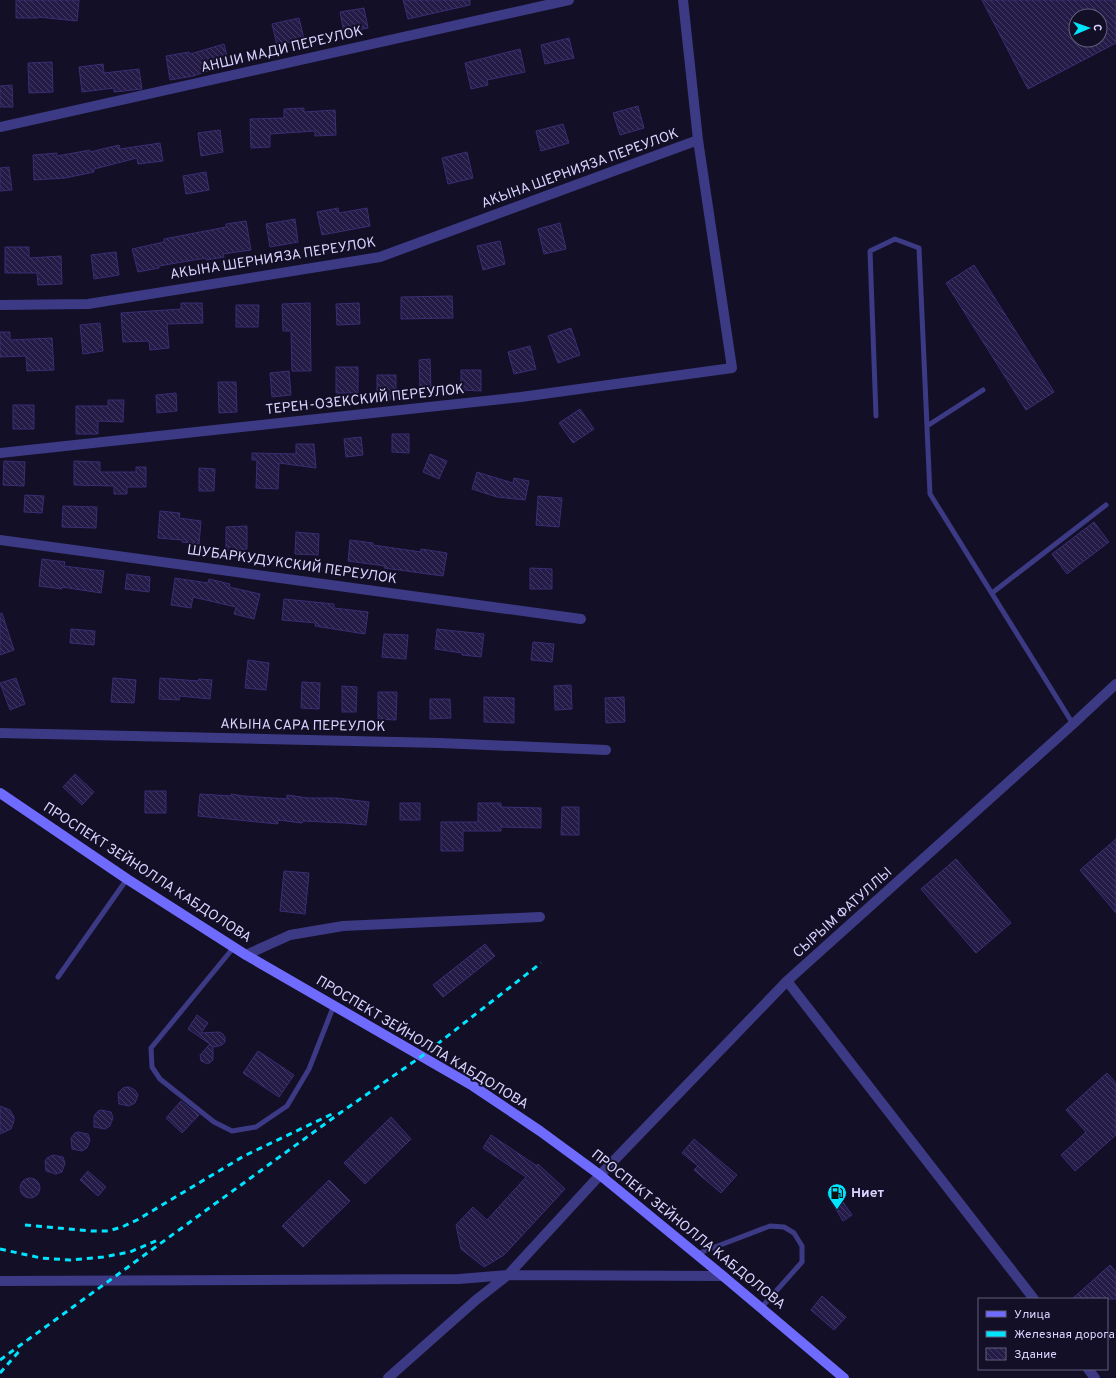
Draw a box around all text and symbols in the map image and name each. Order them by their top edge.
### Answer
north arrow [1068,8,1108,48]
street label: АНШИ МАДИ ПЕРЕУЛОК [199,23,365,77]
text: С [1090,24,1104,31]
street label: АКЫНА ШЕРНИЯЗА ПЕРЕУЛОК [479,125,681,213]
street label: АКЫНА ШЕРНИЯЗА ПЕРЕУЛОК [169,234,377,284]
street label: ТЕРЕН-ОЗЕКСКИЙ ПЕРЕУЛОК [265,380,465,419]
street label: ШУБАРКУДУКСКИЙ ПЕРЕУЛОК [186,541,398,588]
street label: АКЫНА САРА ПЕРЕУЛОК [220,716,386,736]
street label: ПРОСПЕКТ ЗЕЙНОЛЛА КАБДОЛОВА [40,798,255,947]
street label: СЫРЫМ ФАТУЛЛЫ [790,864,896,962]
street label: ПРОСПЕКТ ЗЕЙНОЛЛА КАБДОЛОВА [313,972,532,1113]
street label: ПРОСПЕКТ ЗЕЙНОЛЛА КАБДОЛОВА [587,1146,789,1314]
fuel station icon: Ниет [826,1182,848,1210]
place label: Ниет [851,1185,885,1202]
legend [978,1298,1108,1370]
text: Улица [1014,1307,1050,1323]
text: Железная дорога [1014,1327,1115,1343]
text: Здание [1014,1347,1057,1363]

